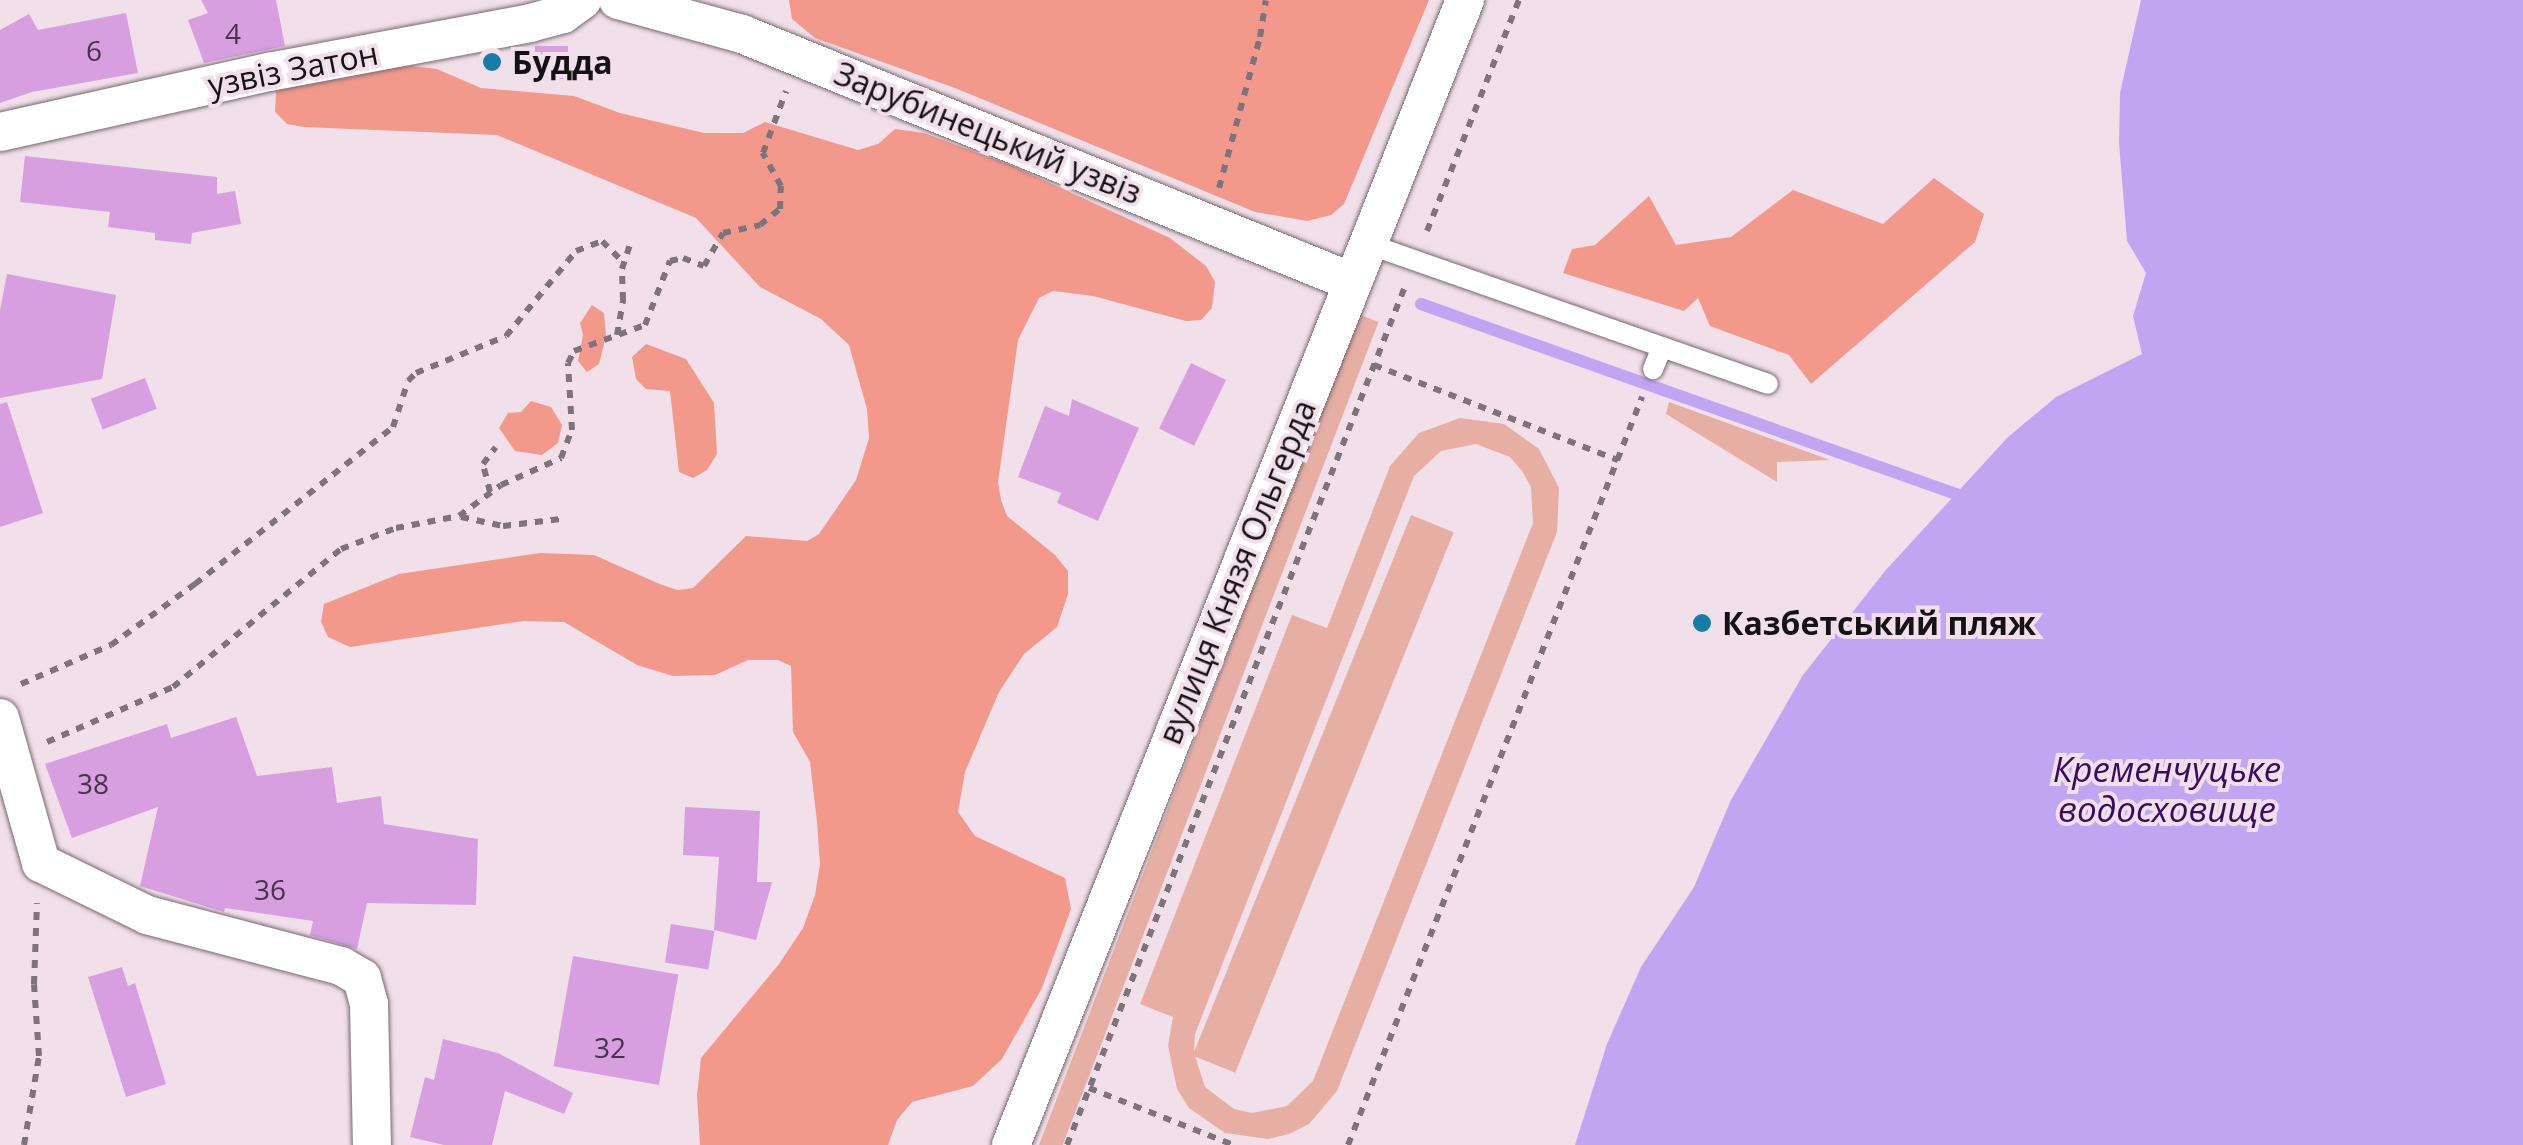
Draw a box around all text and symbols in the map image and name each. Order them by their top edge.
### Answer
house number: 4 [225,16,241,50]
house number: 6 [86,33,102,67]
street label: узвіз Затон [205,34,381,104]
place label: Будда [512,43,612,81]
marker: Будда [481,51,503,73]
street label: Зарубинецький узвіз [829,54,1147,212]
street label: вулиця Князя Ольгерда [1150,394,1324,750]
place label: Казбетський пляж [1722,604,2036,642]
marker: Казбетський пляж [1691,612,1713,634]
water label: Кременчуцьке водосховище [2053,748,2281,830]
house number: 38 [77,766,109,800]
house number: 36 [254,872,286,906]
house number: 32 [594,1030,626,1064]

